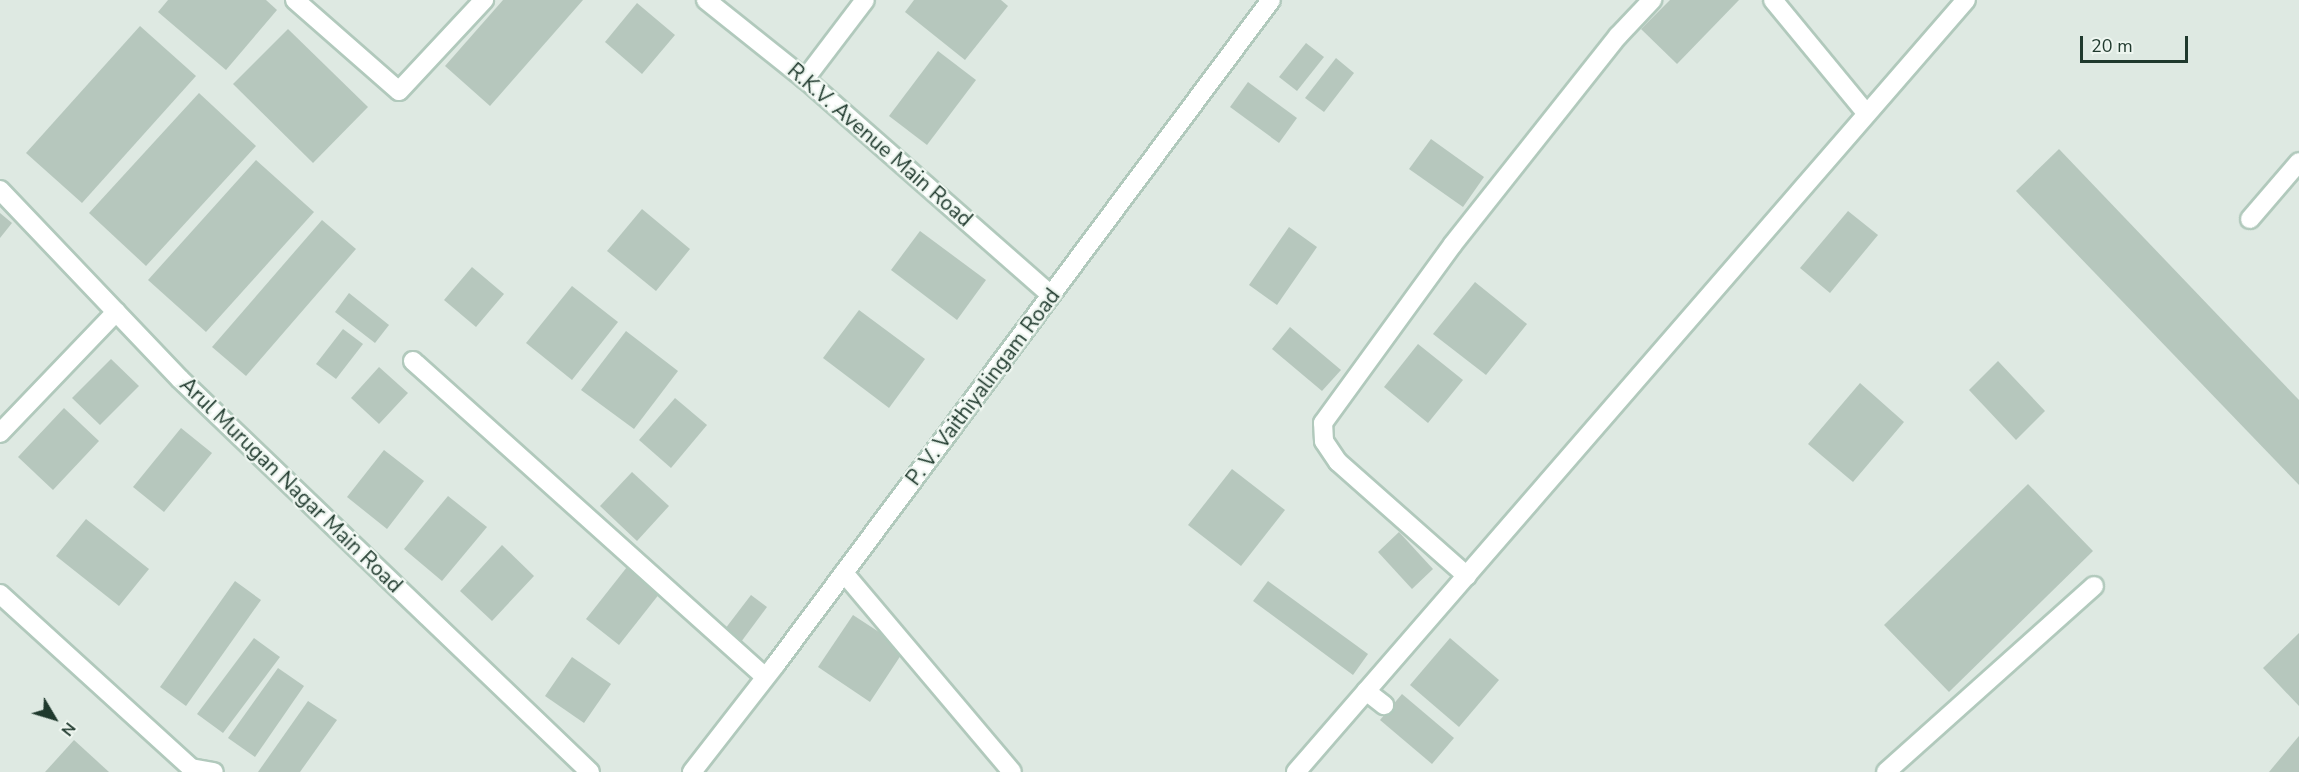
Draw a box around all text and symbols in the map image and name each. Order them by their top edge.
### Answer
scale bar [2083,24,2191,62]
text: 20 m [2091,34,2133,58]
street label: R.K.V. Avenue Main Road [782,58,978,232]
street label: P. V. Vaithiyalingam Road [901,284,1065,490]
street label: Arul Murugan Nagar Main Road [175,372,407,598]
north arrow [24,688,84,748]
text: N [56,718,81,741]

